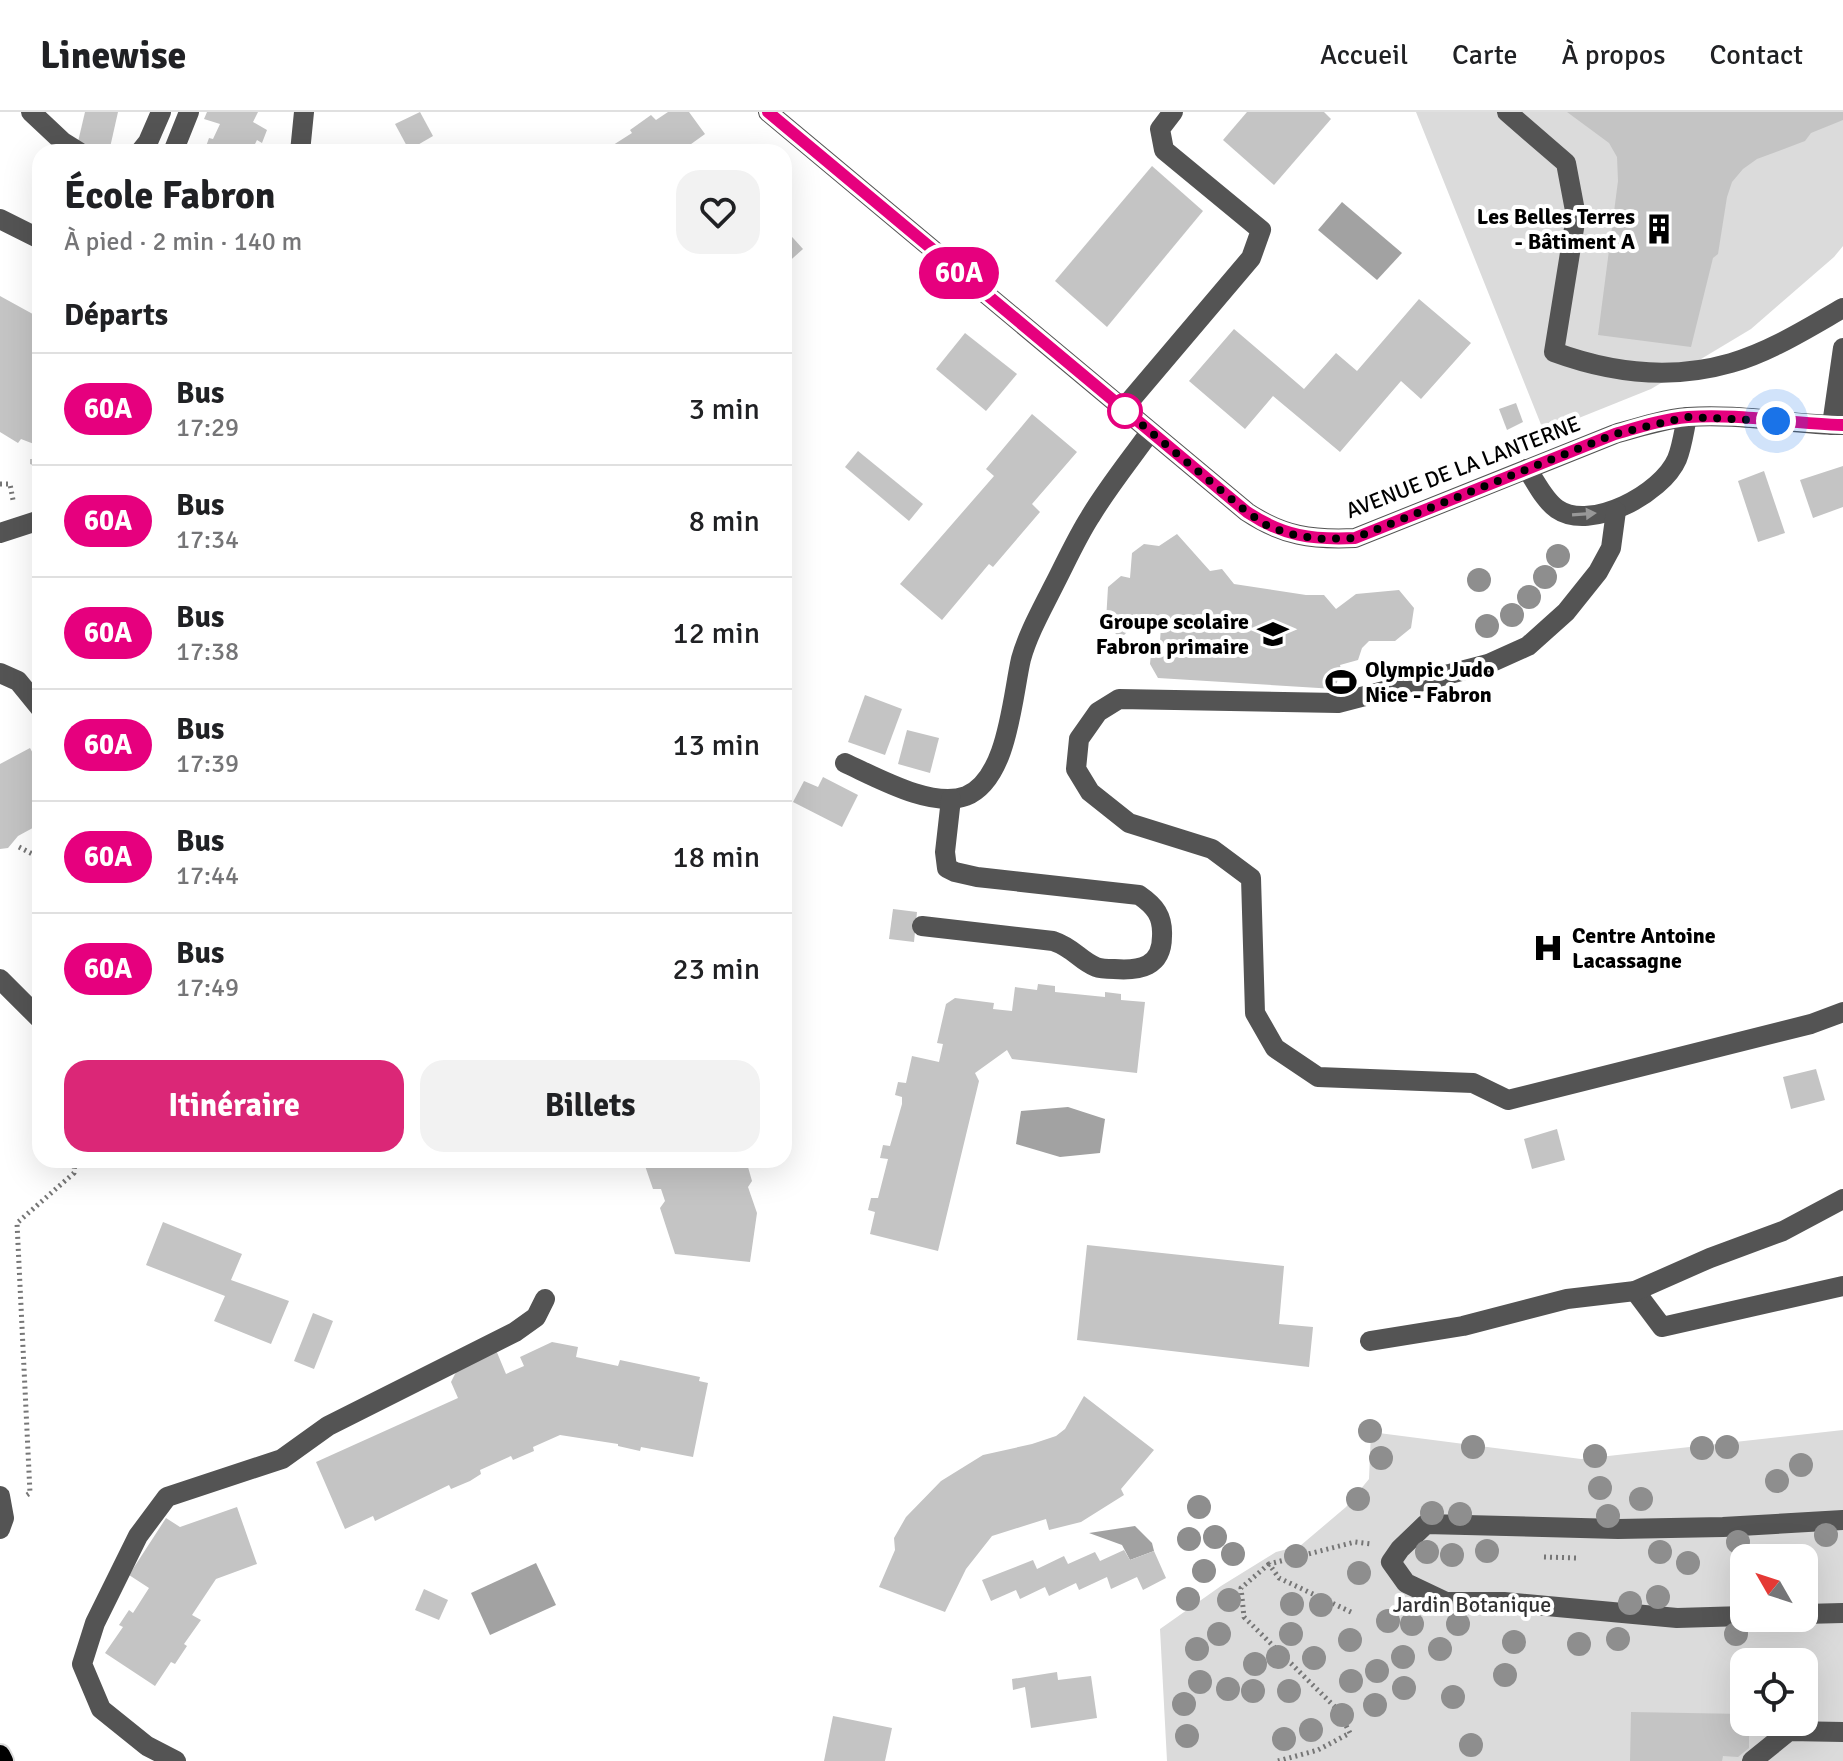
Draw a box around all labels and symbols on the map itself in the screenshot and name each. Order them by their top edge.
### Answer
place label: Les Belles Terres - Bâtiment A [1477,203,1635,255]
building icon: Les Belles Terres - Bâtiment A [1642,212,1676,246]
line badge: 60A [913,247,1005,299]
unlabelled marker [1108,394,1142,428]
your location [1756,401,1796,441]
street label: AVENUE DE LA LANTERNE [1342,410,1584,524]
one-way arrow [1571,507,1596,520]
place label: Groupe scolaire Fabron primaire [1096,608,1249,660]
school or university icon: Groupe scolaire Fabron primaire [1256,617,1290,651]
place label: Olympic Judo Nice - Fabron [1365,656,1494,708]
sports icon: Olympic Judo Nice - Fabron [1324,665,1358,699]
place label: Centre Antoine Lacassagne [1572,922,1716,974]
hospital icon: Centre Antoine Lacassagne [1531,931,1565,965]
north arrow [1730,1544,1818,1632]
park label: Jardin Botanique [1393,1591,1551,1618]

